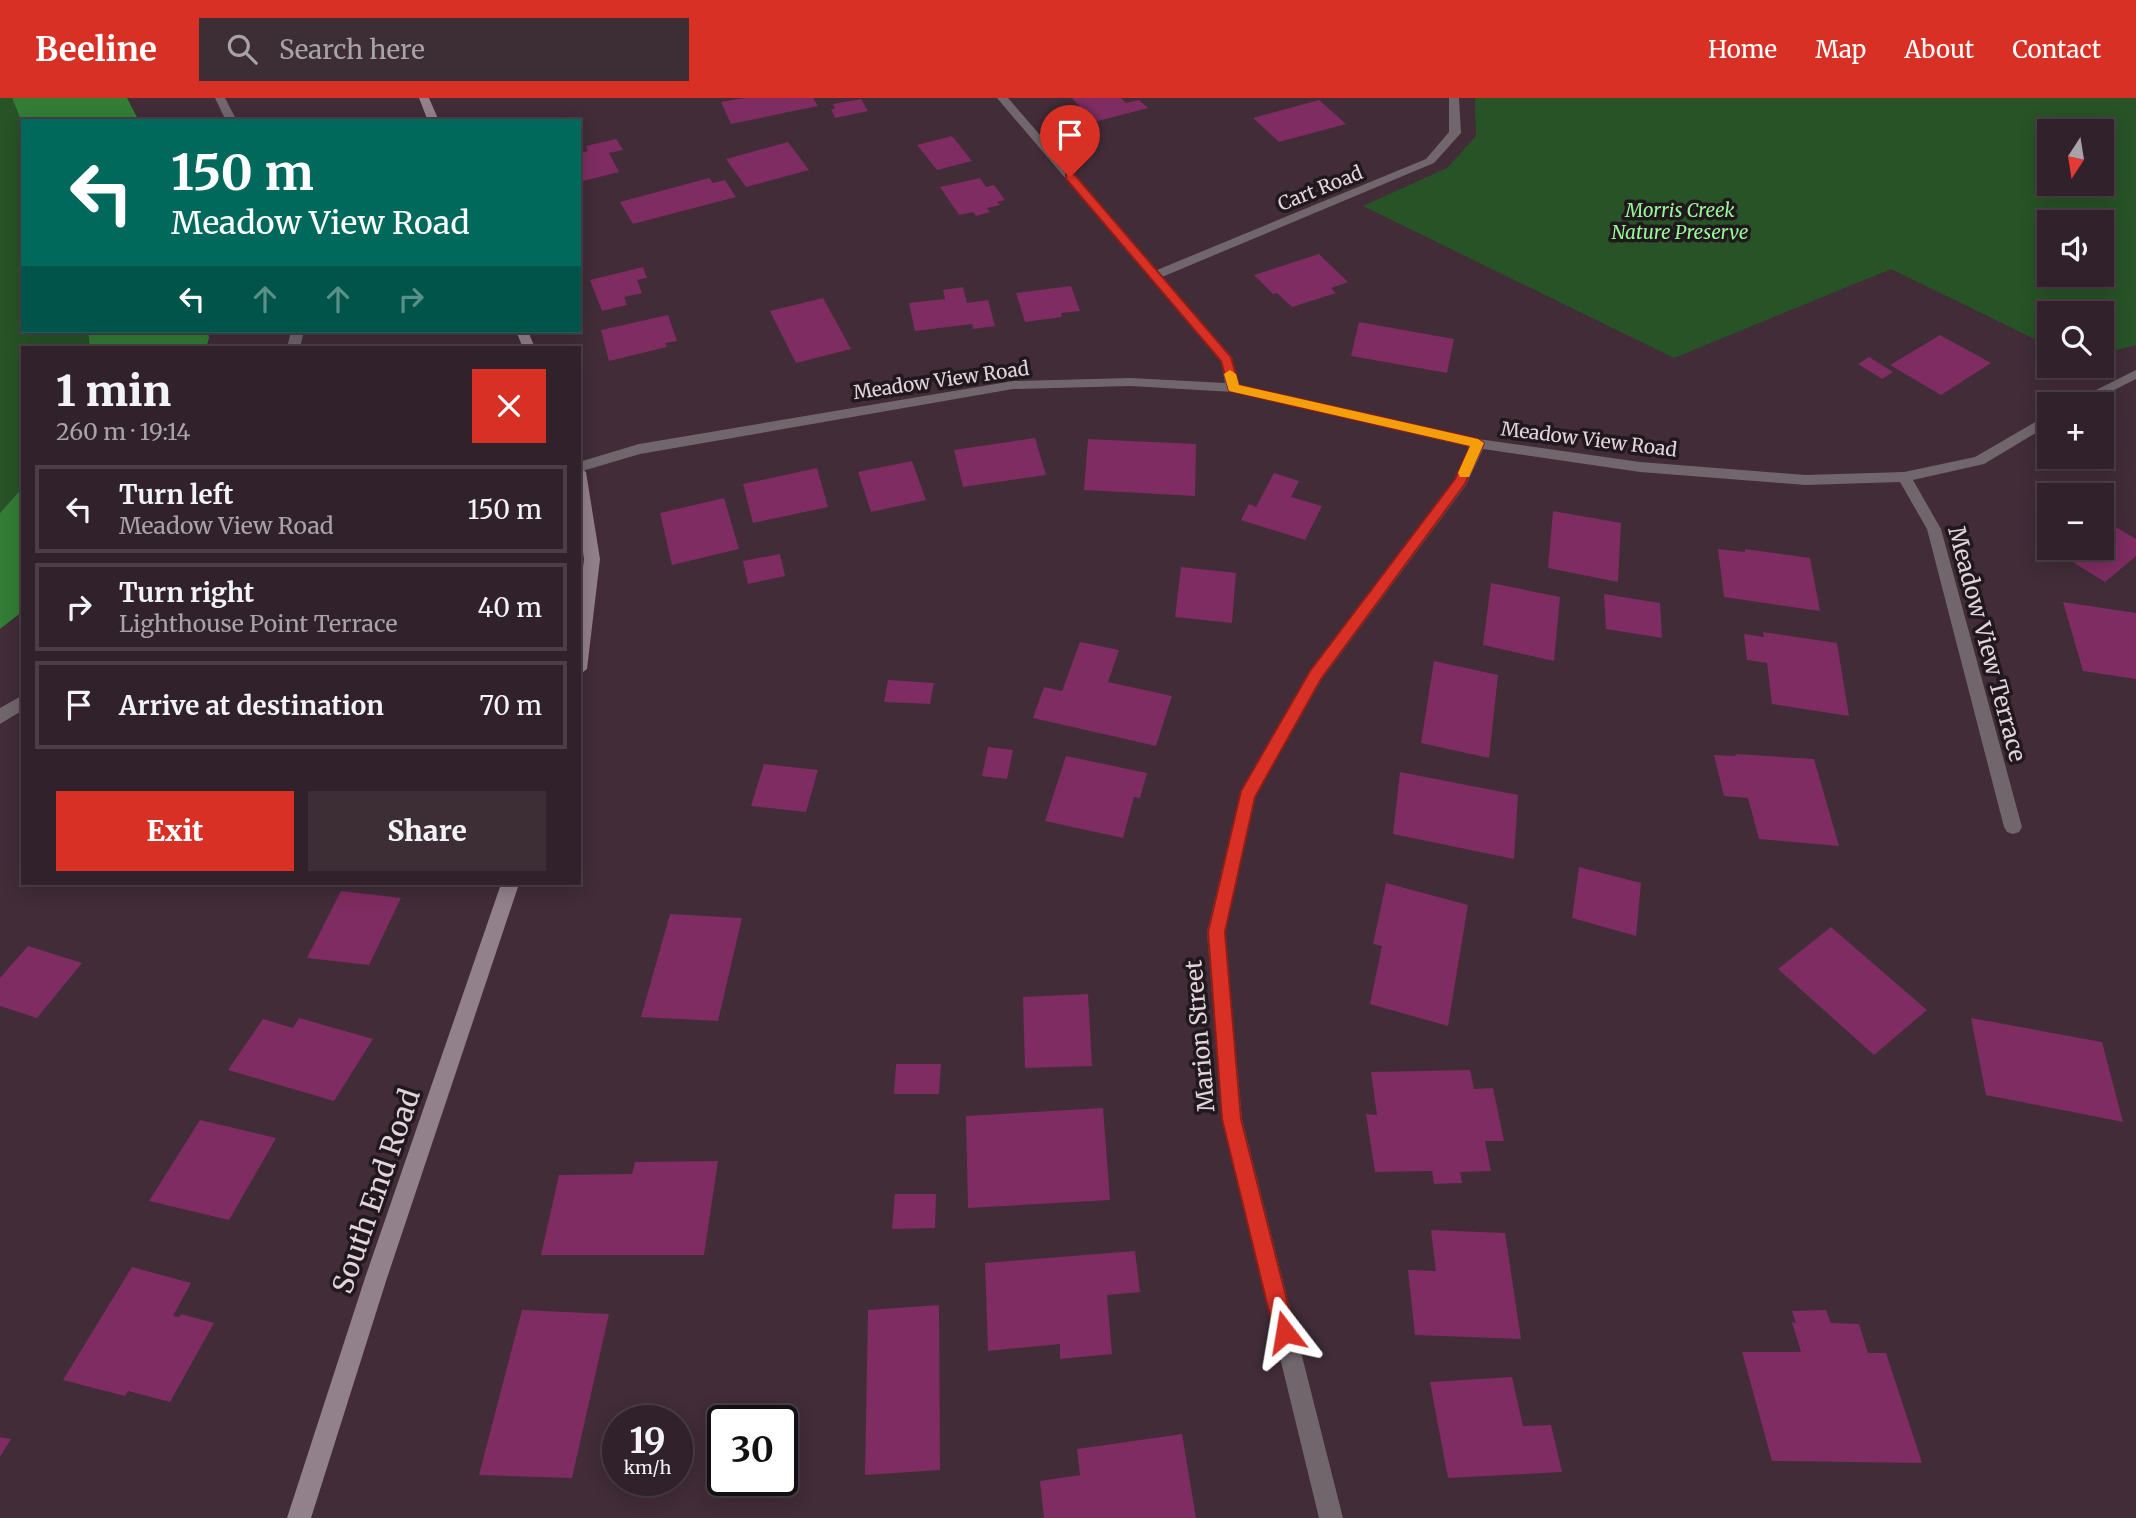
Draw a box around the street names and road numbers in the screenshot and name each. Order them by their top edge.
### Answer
street label: Cart Road [1274,160,1366,216]
street label: Meadow View Road [852,356,1030,404]
street label: Meadow View Road [1500,416,1678,462]
street label: Meadow View Terrace [1942,523,2033,765]
street label: Marion Street [1178,959,1221,1113]
street label: South End Road [324,1084,428,1298]

